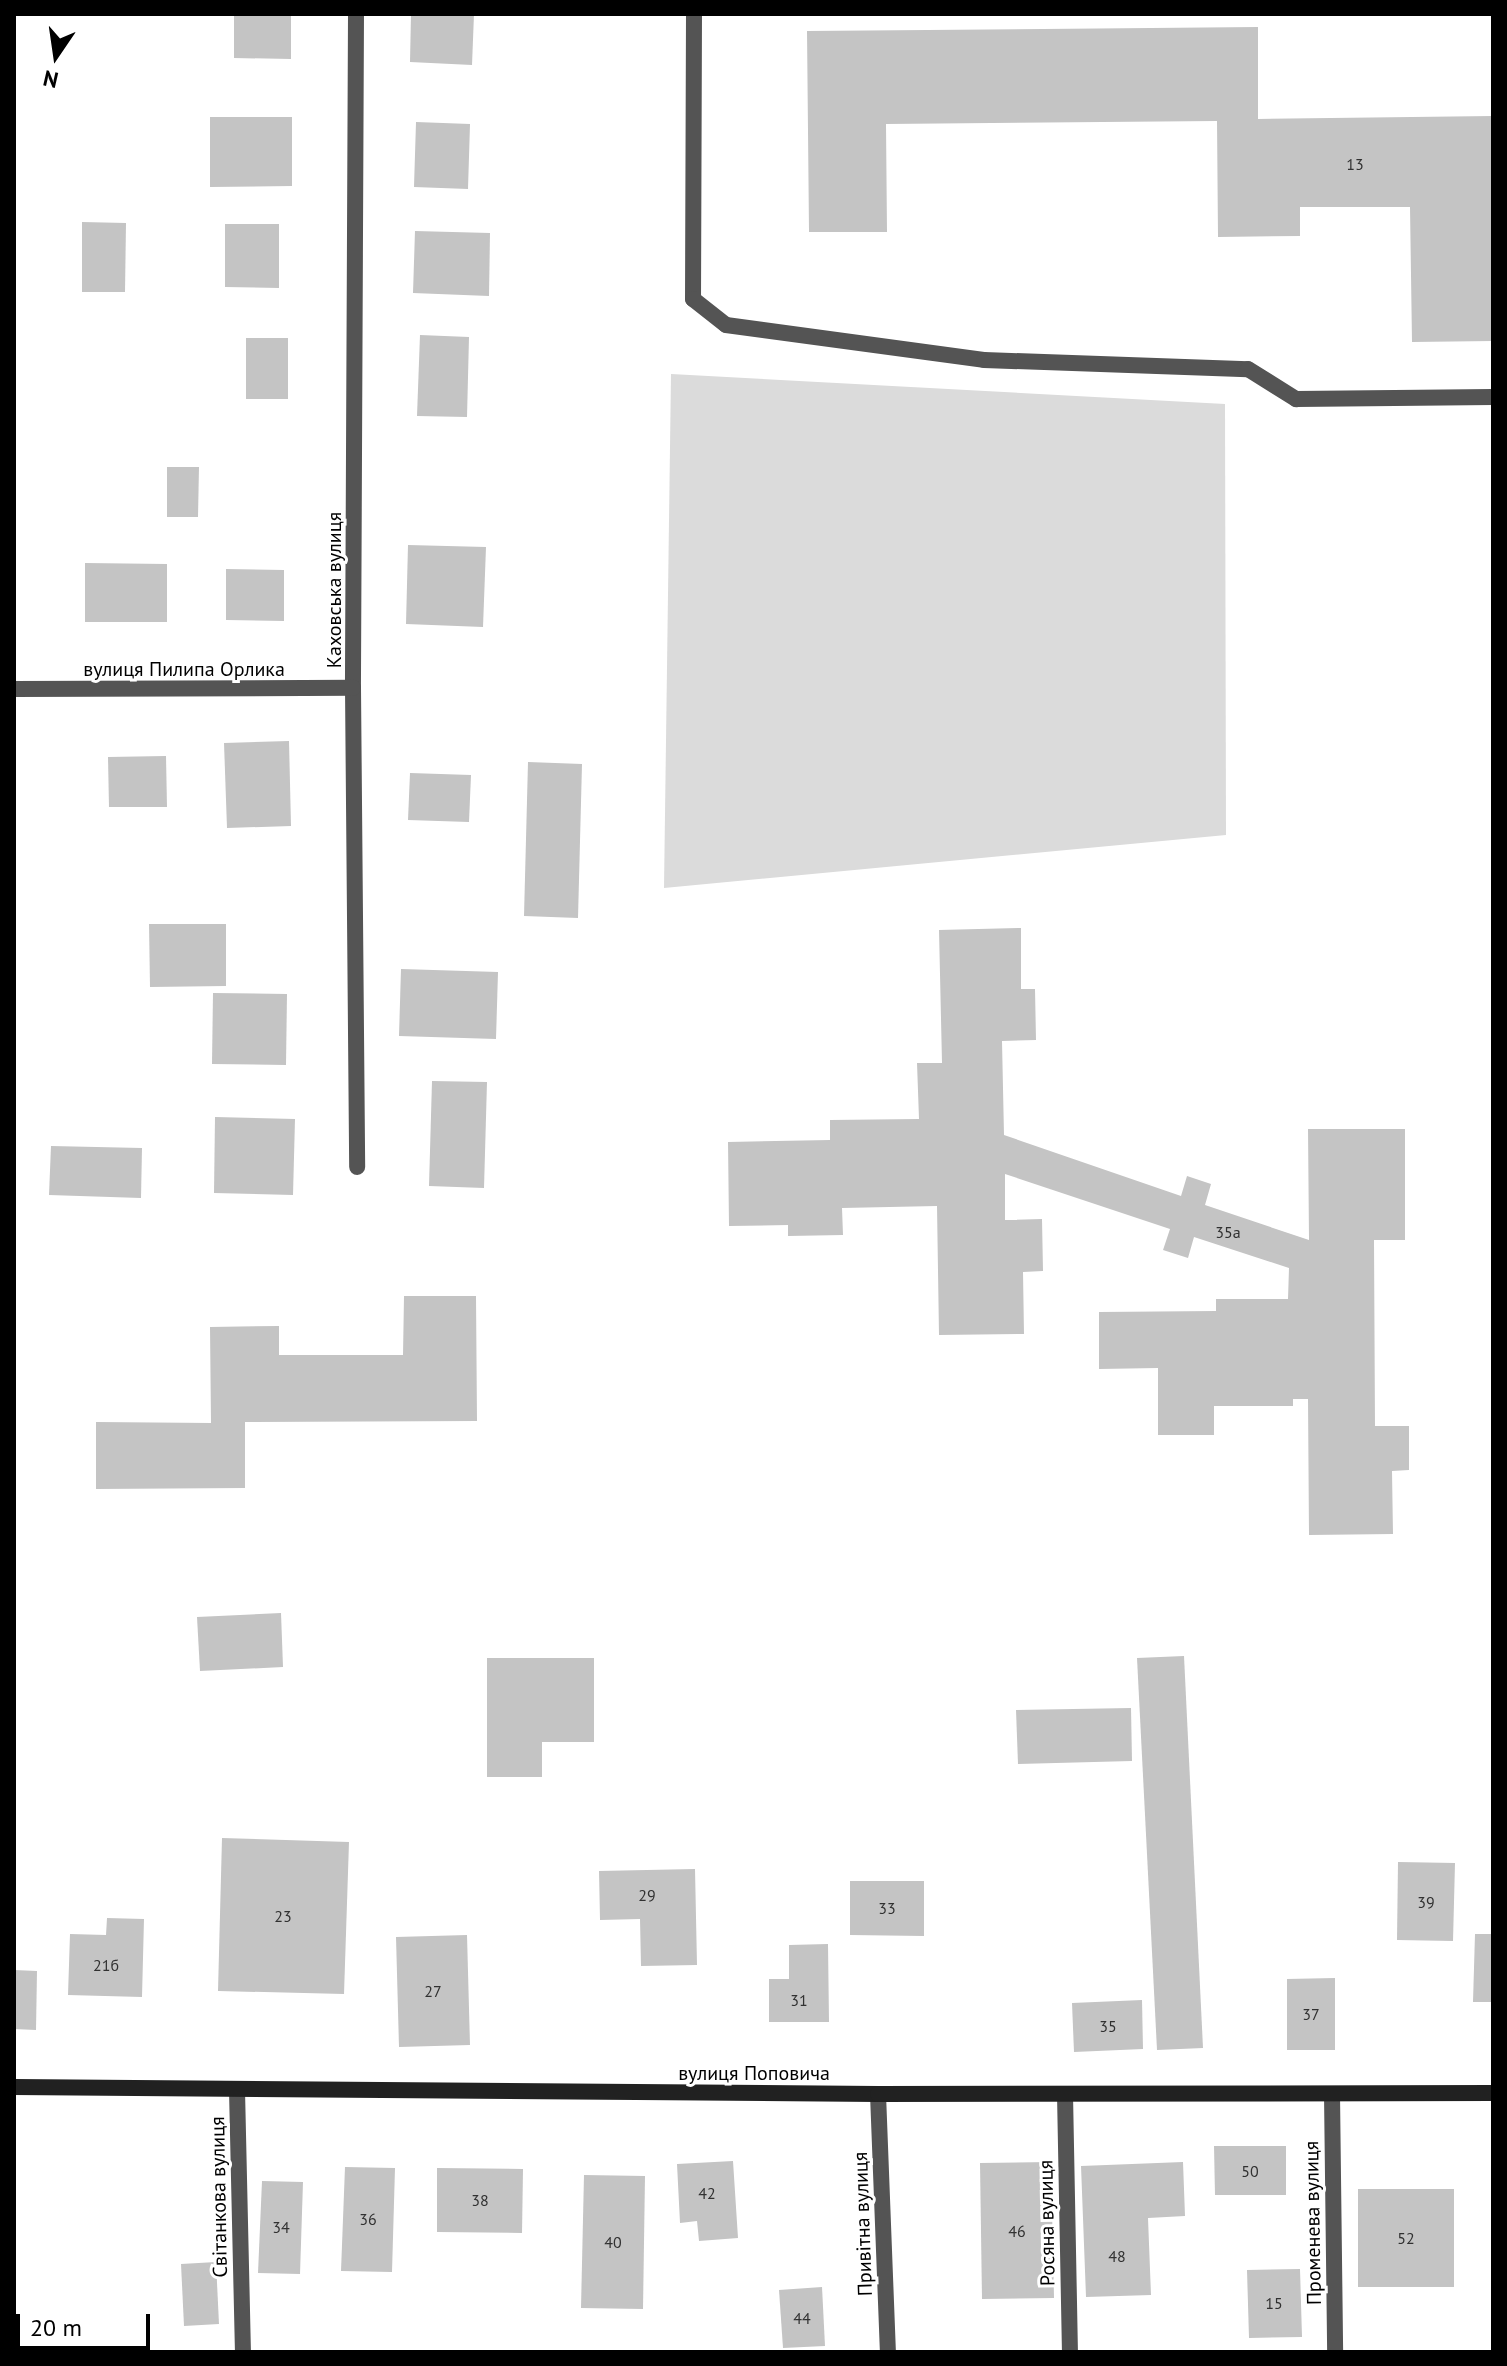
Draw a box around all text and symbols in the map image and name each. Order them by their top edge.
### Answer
north arrow [16,16,96,96]
text: N [40,64,61,95]
house number: 13 [1346,154,1364,174]
street label: Каховська вулиця [322,512,346,668]
street label: вулиця Пилипа Орлика [83,657,285,681]
house number: 35а [1215,1222,1241,1242]
house number: 29 [638,1885,656,1905]
house number: 39 [1417,1892,1435,1912]
house number: 33 [878,1898,896,1918]
house number: 23 [274,1906,292,1926]
house number: 21б [93,1955,119,1975]
house number: 27 [424,1981,442,2001]
house number: 31 [790,1990,808,2010]
house number: 37 [1302,2004,1320,2024]
house number: 35 [1099,2016,1117,2036]
street label: вулиця Поповича [678,2061,830,2085]
street label: Світанкова вулиця [206,2116,232,2278]
street label: Променева вулиця [1300,2141,1326,2305]
street label: Привітна вулиця [848,2151,878,2297]
street label: Росяна вулиця [1034,2160,1060,2286]
house number: 50 [1241,2161,1259,2181]
house number: 42 [698,2183,716,2203]
house number: 38 [471,2190,489,2210]
house number: 36 [359,2209,377,2229]
house number: 34 [272,2217,290,2237]
house number: 46 [1008,2221,1026,2241]
house number: 52 [1397,2228,1415,2248]
house number: 40 [604,2232,622,2252]
house number: 48 [1108,2246,1126,2266]
house number: 15 [1265,2293,1283,2313]
scale bar [20,2298,154,2348]
house number: 44 [793,2308,811,2328]
text: 20 m [30,2312,82,2343]

